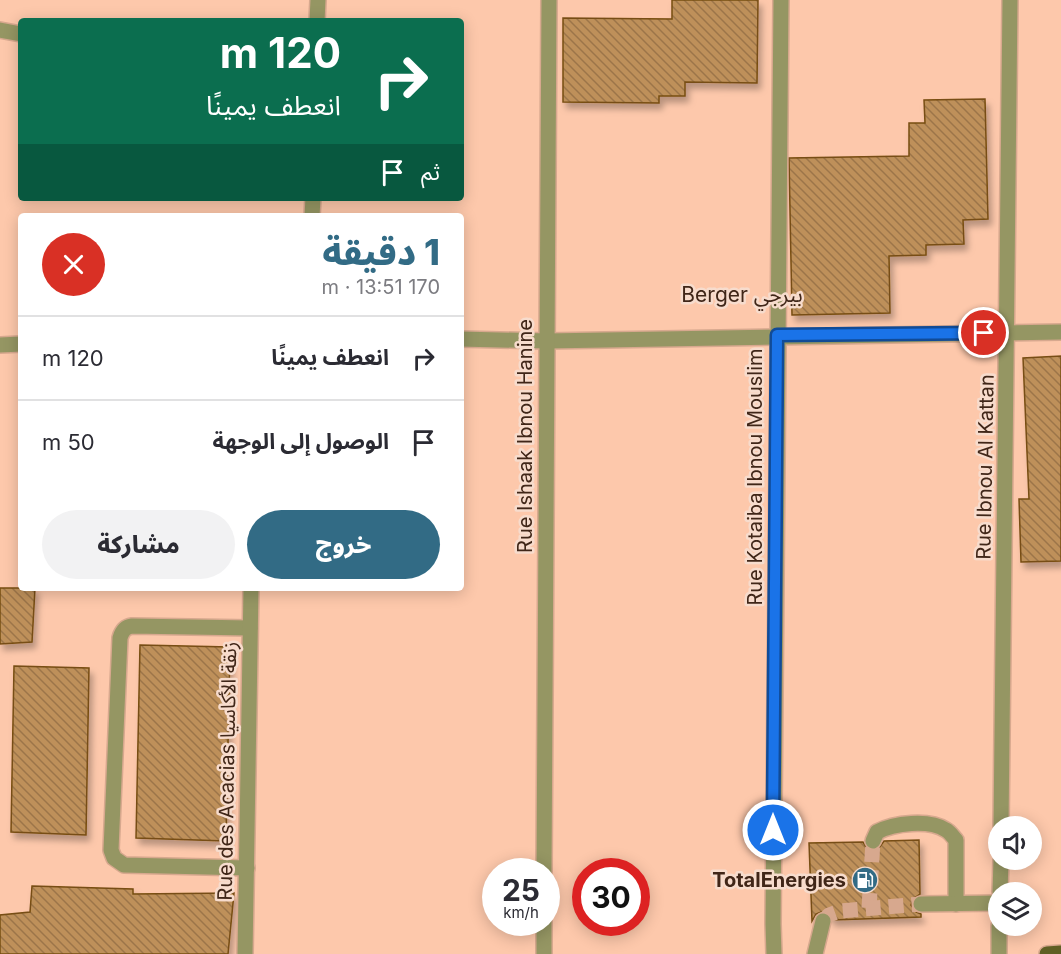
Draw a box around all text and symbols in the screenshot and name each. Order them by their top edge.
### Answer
text: 120 m [220,27,341,78]
icon: right [362,42,440,120]
text: انعطف يمينًا [206,89,341,122]
icon: arrive [376,156,409,189]
text: ثم [421,159,440,185]
text: 1 دقيقة [322,230,440,274]
button: close [42,233,105,296]
text: 170 m · 13:51 [322,275,440,299]
district label: Berger بيرجي [681,282,803,311]
pin [958,307,1009,358]
icon: arrive [967,316,1000,349]
street label: Rue Ishaak Ibnou Hanine [513,319,537,553]
icon: right [407,342,440,375]
text: انعطف يمينًا [271,344,389,370]
text: 120 m [42,345,104,371]
street label: Rue Kotaiba Ibnou Mouslim [743,348,767,606]
street label: Rue Ibnou Al Kattan [971,374,999,560]
icon: arrive [407,426,440,459]
text: الوصول إلى الوجهة [212,428,389,454]
text: 50 m [42,429,95,455]
button: مشاركة [42,510,235,579]
button: خروج [247,510,440,579]
street label: Rue des Acacias زنقة الأكاسيا [213,641,241,901]
position arrow [741,798,805,862]
map controls [988,816,1042,936]
button: sound [988,816,1042,870]
speed limit sign: 30 [572,858,650,936]
fuel station icon: TotalEnergies [850,865,880,895]
place label: TotalEnergies [712,868,846,892]
text: 25 [502,872,540,908]
button: layers [988,882,1042,936]
text: km/h [503,903,539,922]

